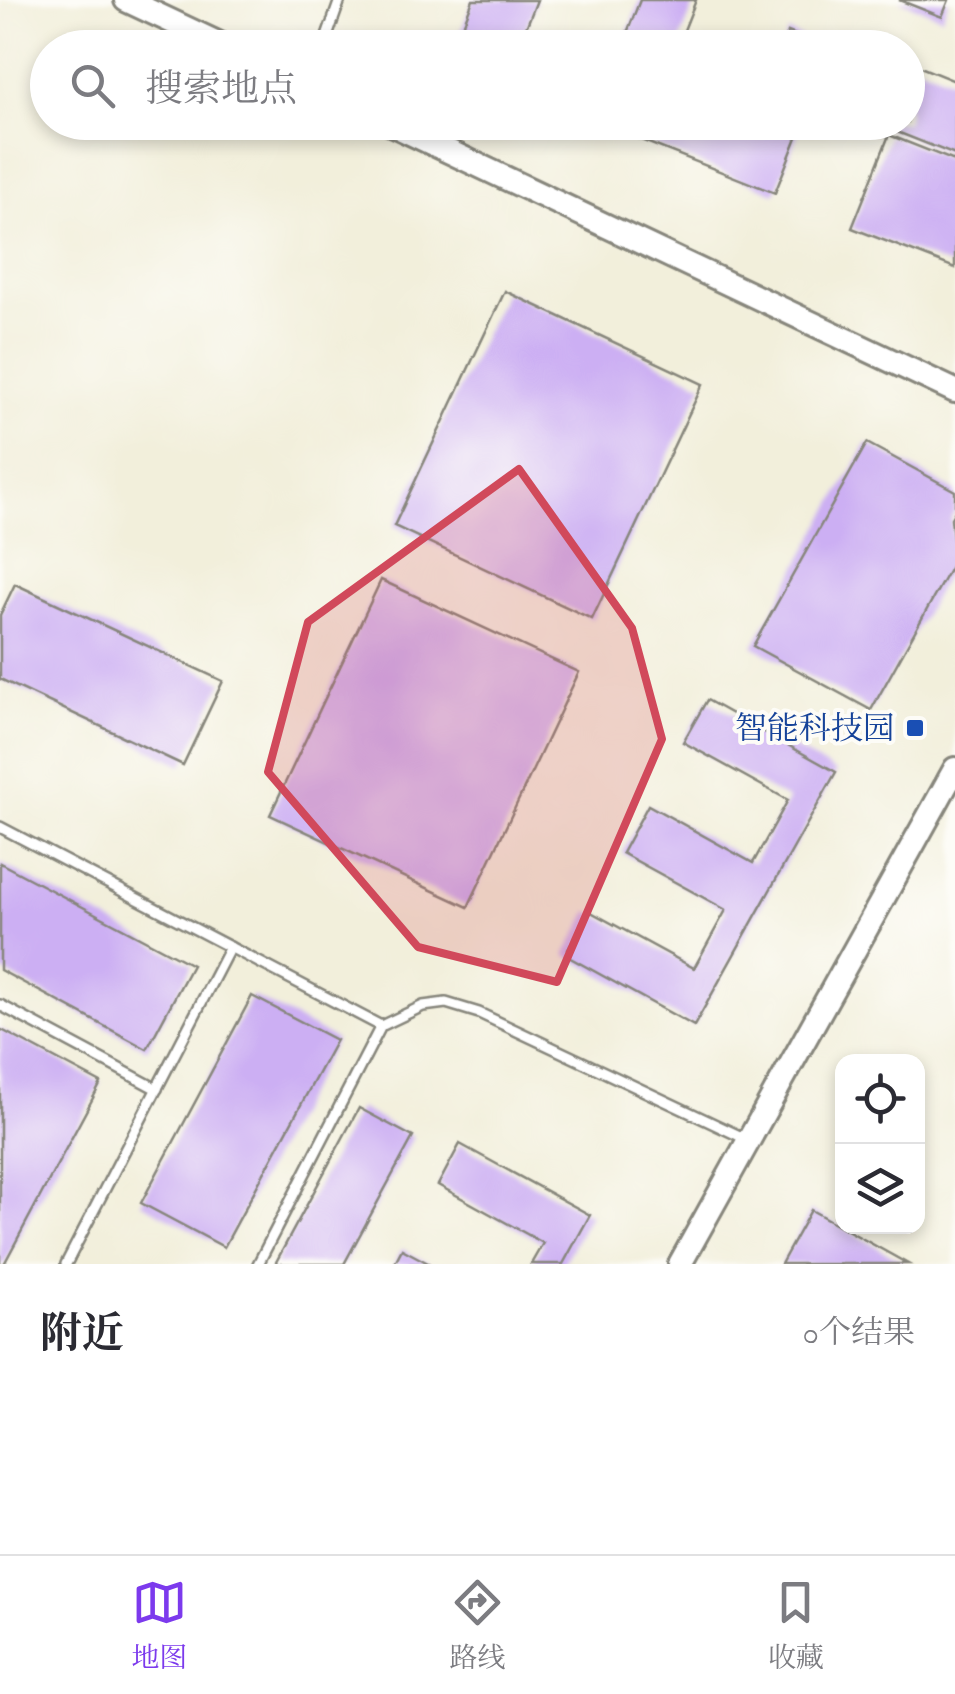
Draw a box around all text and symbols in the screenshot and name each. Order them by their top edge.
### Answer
search box [30,30,925,140]
icon: search [65,58,120,113]
text: 搜索地点 [145,65,297,113]
place label: 智能科技园 [735,709,895,749]
marker: 智能科技园 [904,717,926,739]
map controls [835,1054,925,1234]
button: locate [835,1054,925,1144]
button: layers [835,1144,925,1234]
text: 附近 [40,1308,124,1360]
text: 0个结果 [803,1313,915,1353]
tab: 地图 [131,1575,187,1676]
tab: 路线 [449,1575,506,1676]
tab: 收藏 [768,1575,824,1676]

